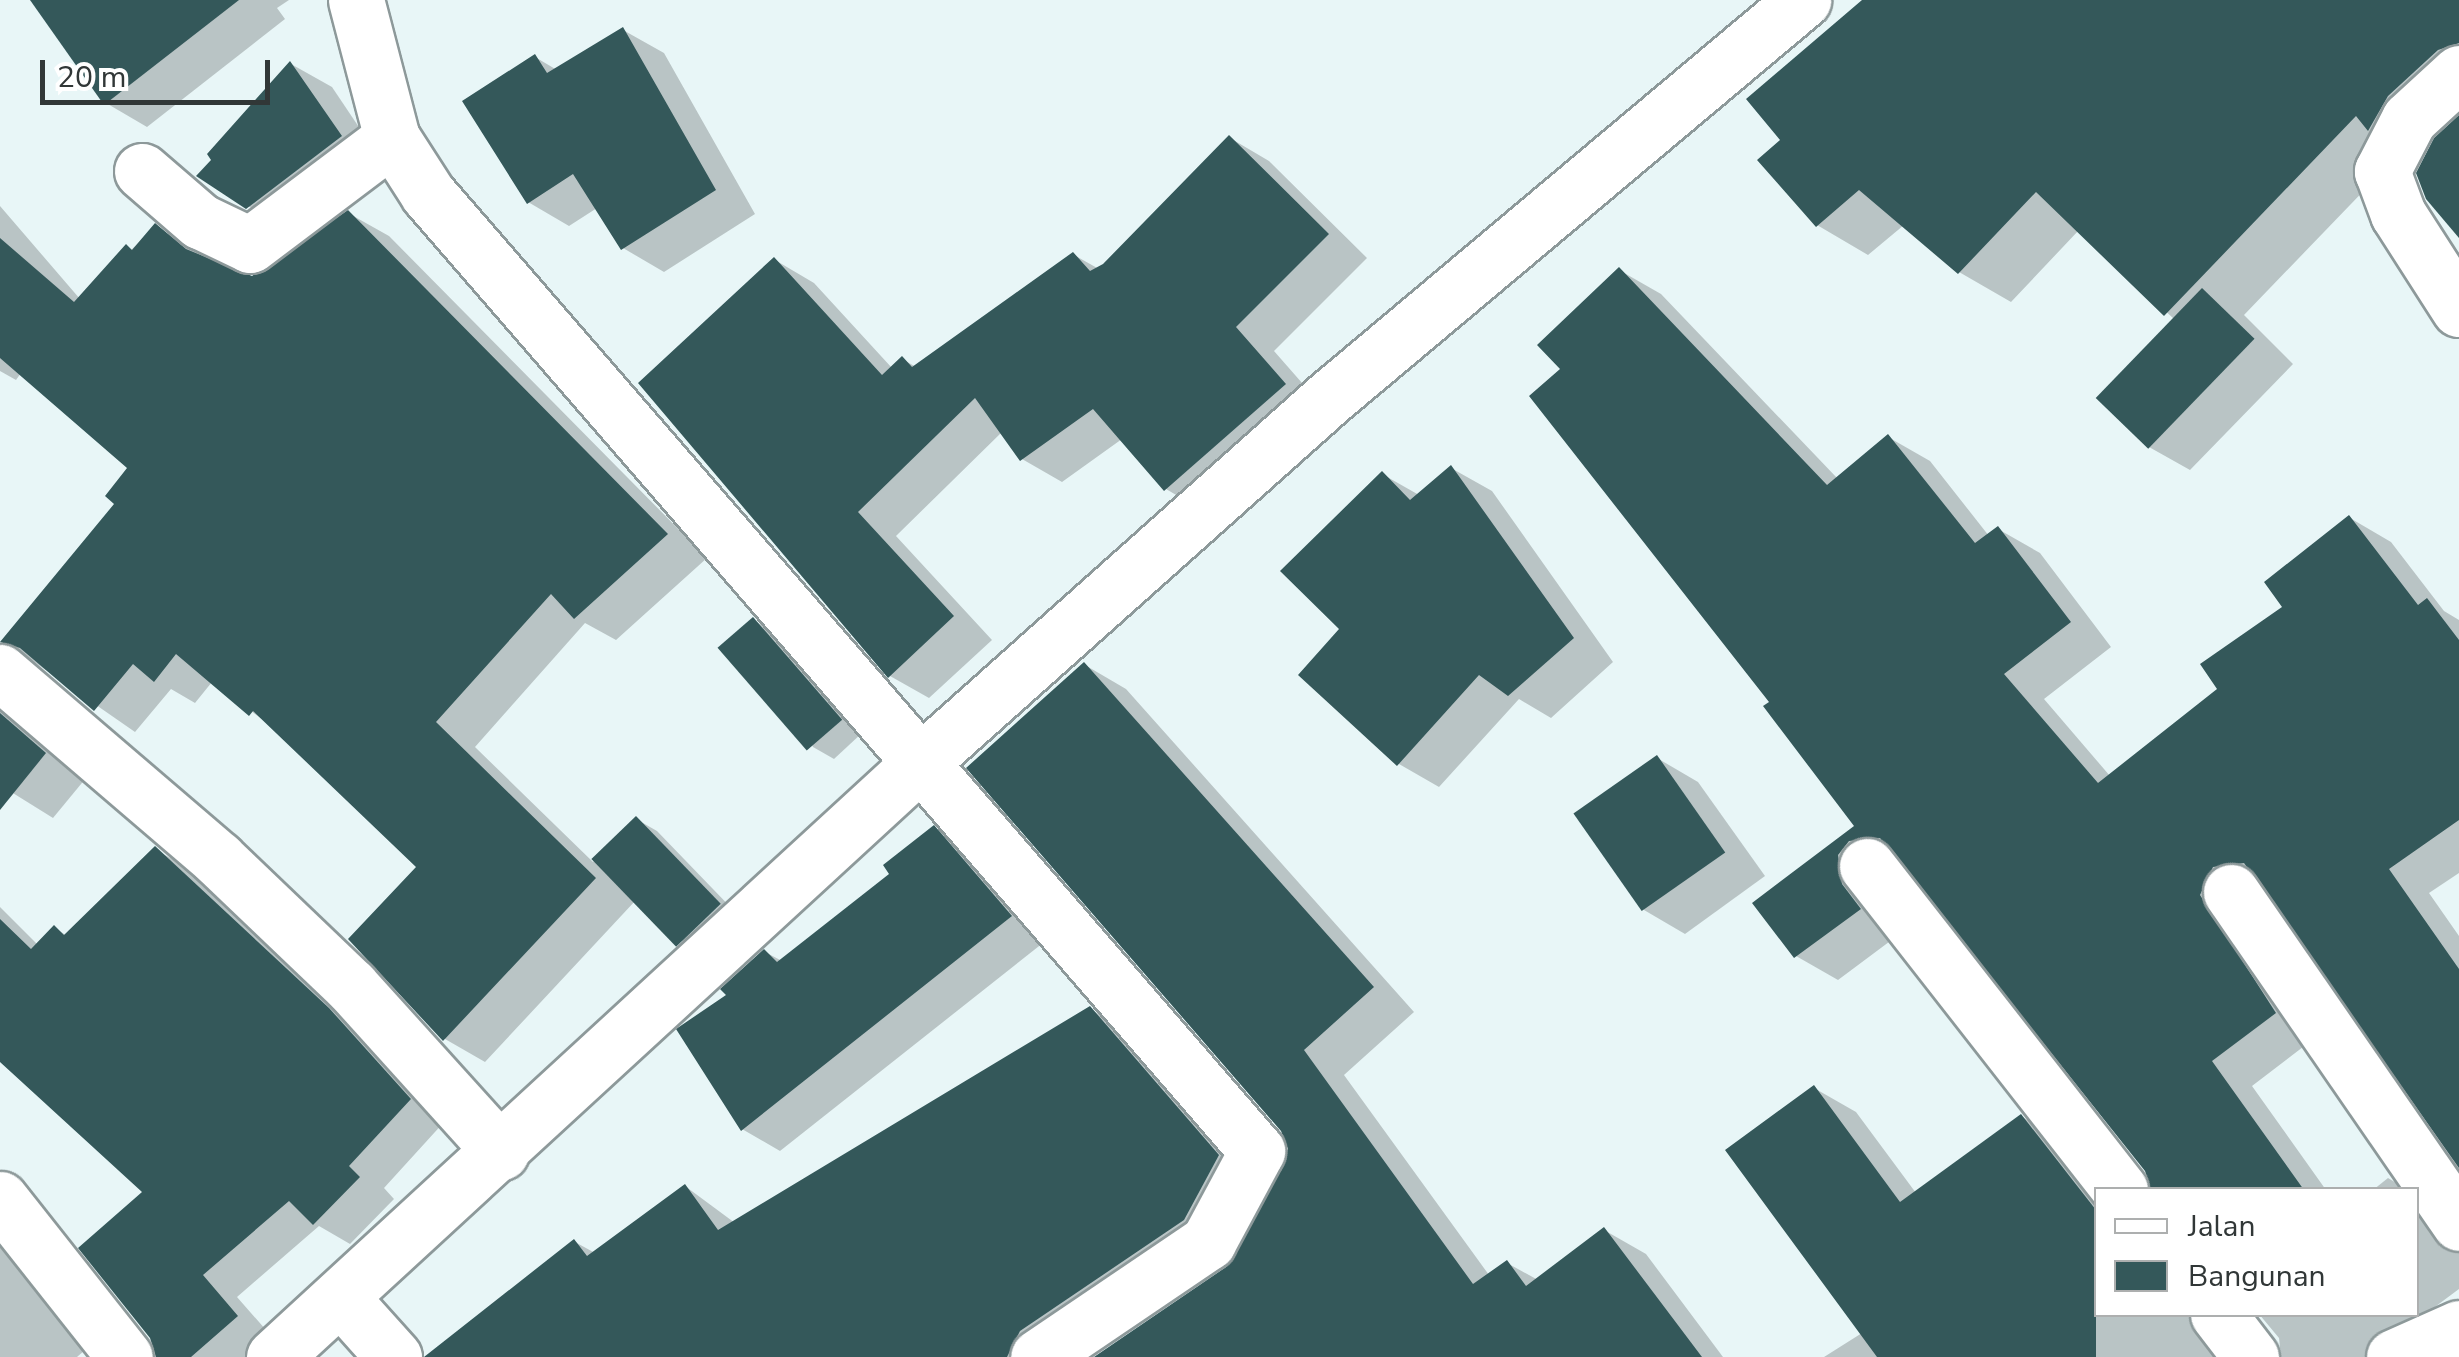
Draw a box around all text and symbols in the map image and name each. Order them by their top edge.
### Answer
scale bar [45,40,275,102]
text: 20 m [57,57,126,98]
legend [2094,1187,2419,1317]
text: Jalan [2188,1206,2255,1247]
text: Bangunan [2188,1256,2326,1297]

